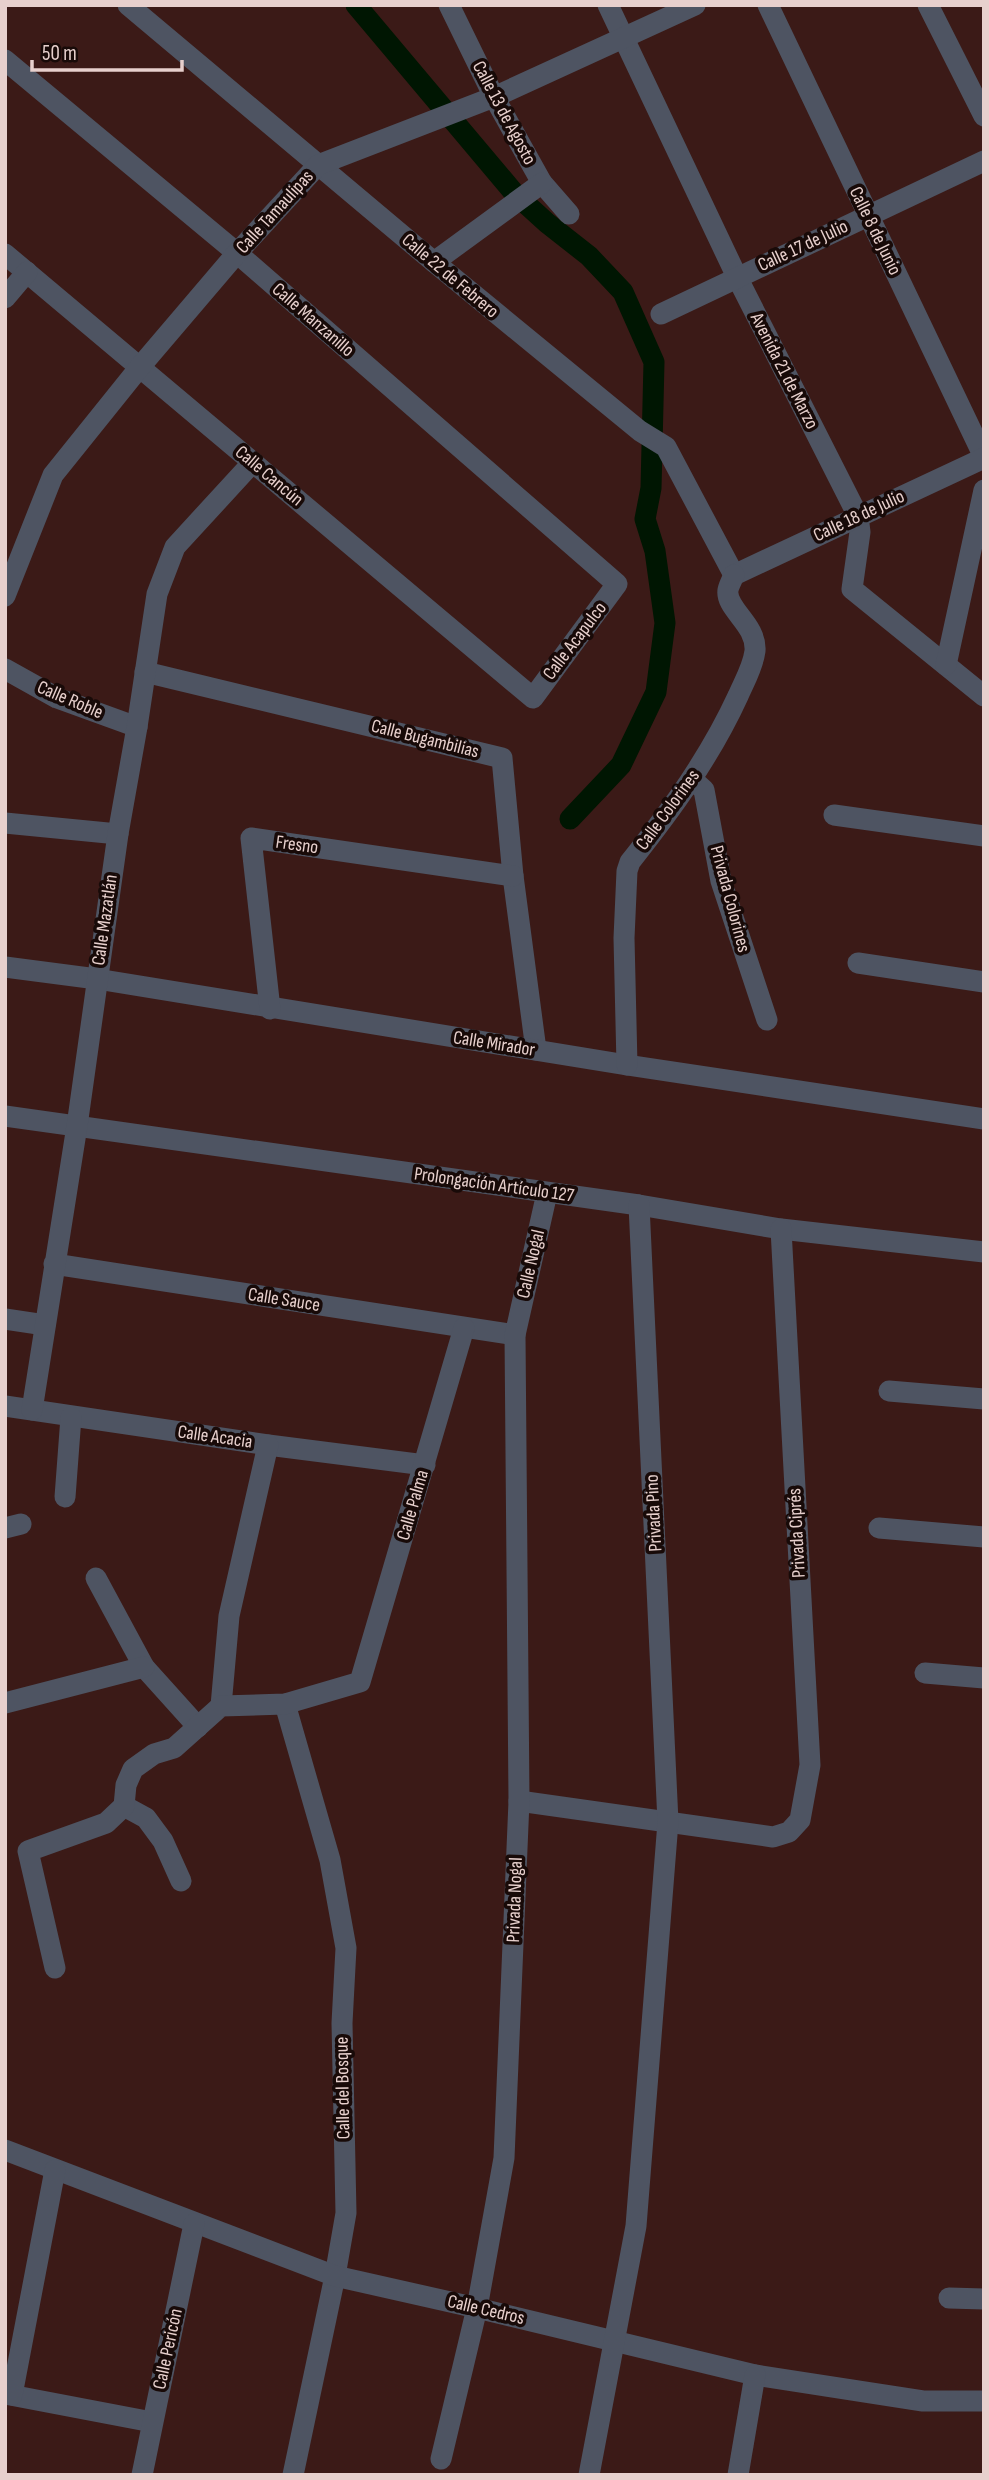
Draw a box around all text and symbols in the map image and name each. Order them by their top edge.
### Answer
scale bar [32,28,182,72]
text: 50 m [42,41,77,66]
street label: Calle 13 de Agosto [467,57,541,169]
street label: Calle Tamaulipas [231,165,319,259]
street label: Calle 8 de Junio [844,183,906,279]
street label: Calle 17 de Julio [754,215,852,277]
street label: Calle 22 de Febrero [397,229,503,323]
street label: Calle Manzanillo [267,278,359,362]
street label: Avenida 21 de Marzo [744,308,823,433]
street label: Calle Cancún [230,441,308,511]
street label: Calle 18 de Julio [810,485,908,547]
street label: Calle Acapulco [538,597,612,685]
street label: Calle Roble [34,676,106,724]
street label: Calle Bugambilias [369,715,481,764]
street label: Calle Colorines [631,765,705,855]
street label: Fresno [274,831,320,859]
street label: Privada Colorines [705,843,755,955]
street label: Calle Mazatlán [87,873,123,967]
street label: Calle Mirador [451,1026,537,1062]
street label: Prolongación Artículo 127 [413,1162,576,1208]
street label: Calle Nogal [512,1227,550,1301]
street label: Calle Sauce [246,1283,322,1317]
street label: Calle Acacia [176,1420,254,1454]
street label: Calle Palma [392,1467,434,1543]
street label: Privada Pino [640,1474,668,1552]
street label: Privada Ciprés [783,1487,811,1578]
street label: Privada Nogal [502,1857,528,1943]
street label: Calle del Bosque [331,2036,355,2140]
street label: Calle Cedros [445,2290,527,2330]
street label: Calle Pericón [148,2306,188,2392]

